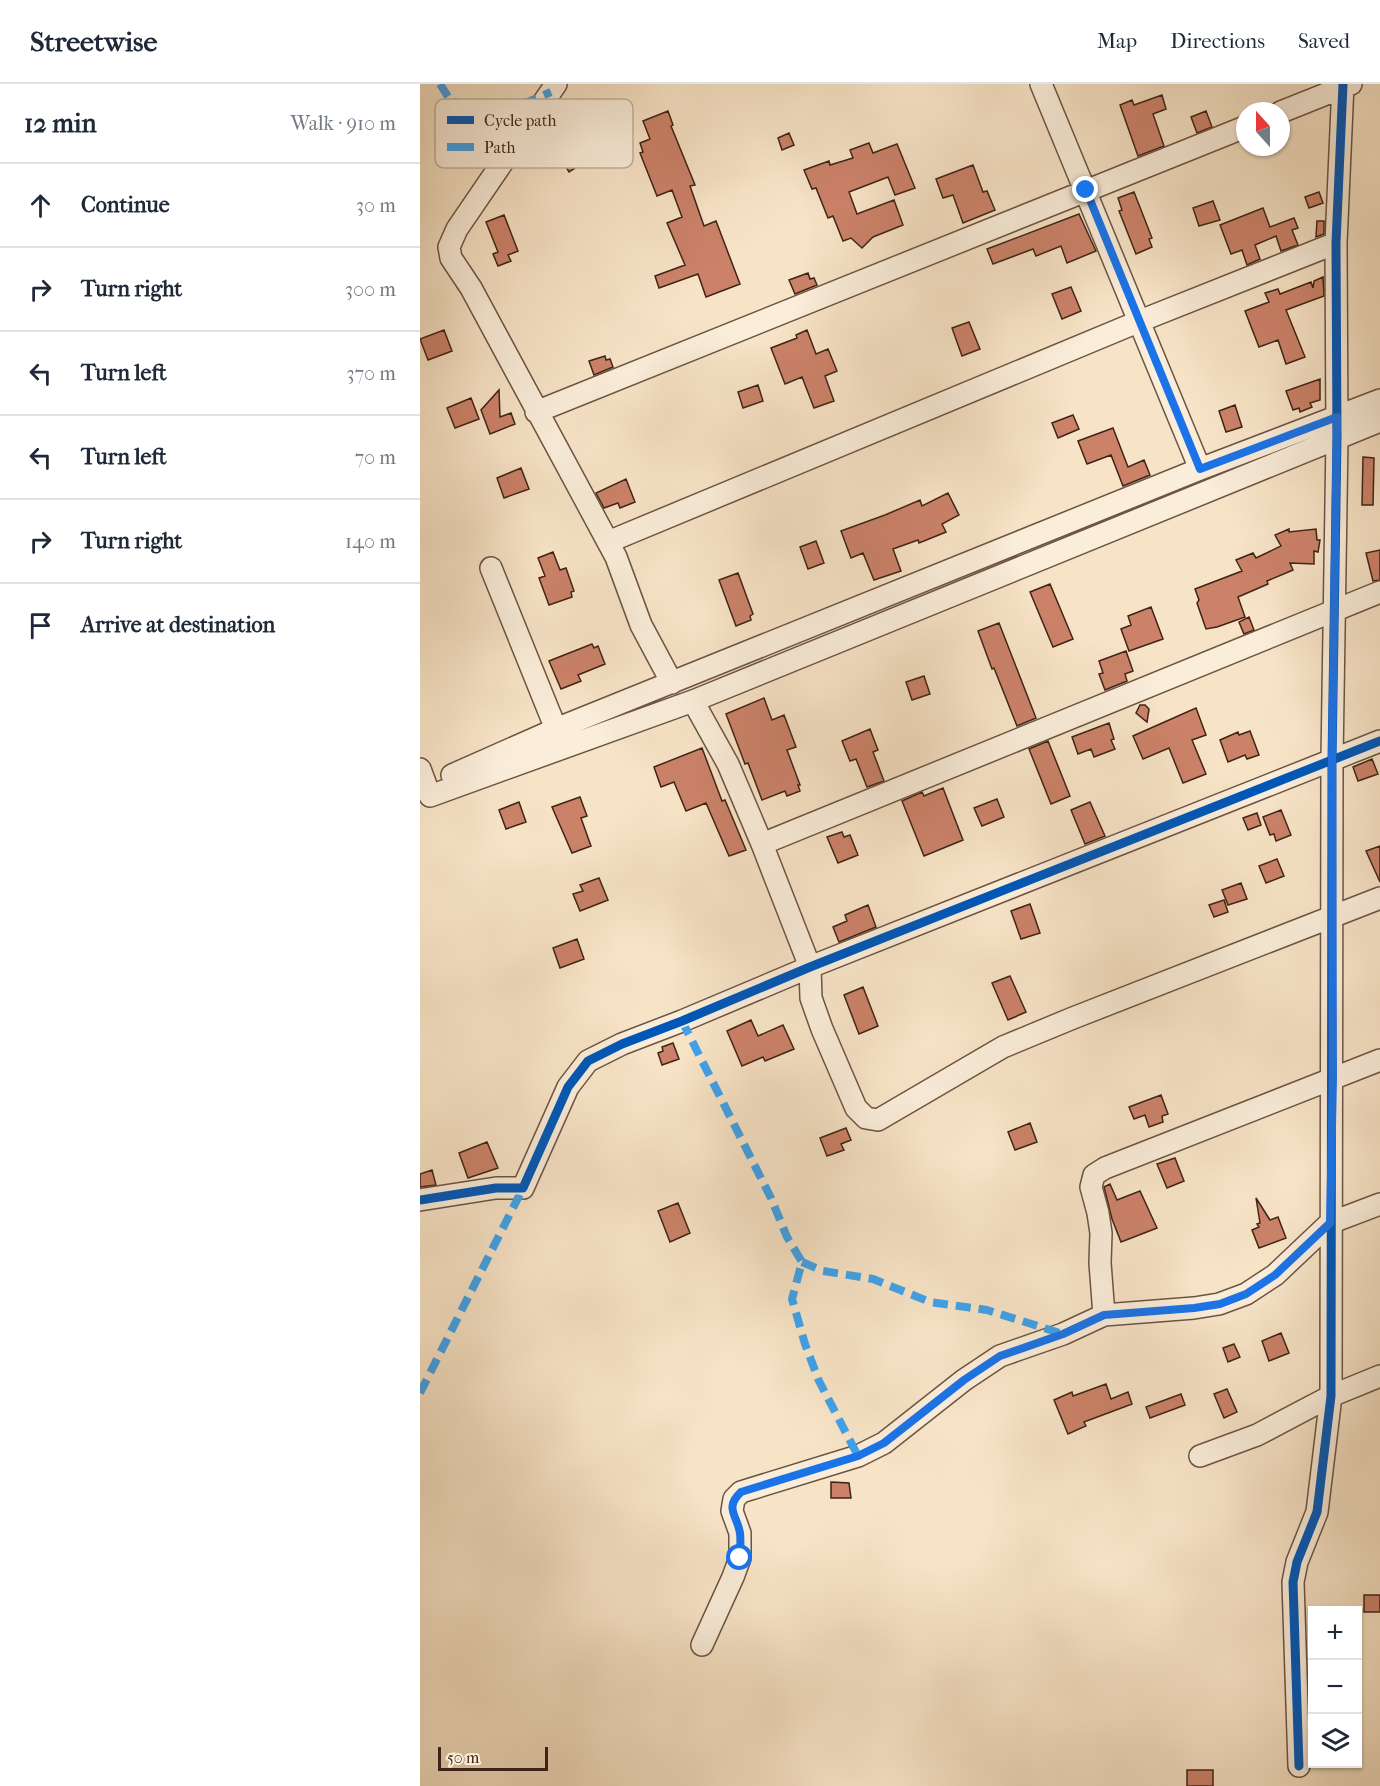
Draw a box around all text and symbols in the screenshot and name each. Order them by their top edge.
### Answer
text: Streetwise [30,25,157,58]
text: Map [1097,29,1137,53]
text: Directions [1170,29,1265,53]
text: Saved [1298,29,1350,53]
legend [435,99,633,168]
north arrow [1236,102,1290,156]
text: 12 min [24,108,97,139]
text: Cycle path [484,111,556,130]
text: Walk · 910 m [291,112,396,135]
text: Path [484,138,516,157]
route end [1072,176,1098,202]
icon: ahead [24,189,57,222]
text: Continue [81,192,170,218]
text: 30 m [356,194,396,217]
icon: right [24,273,57,306]
text: Turn right [81,276,182,302]
text: 300 m [345,278,396,301]
icon: left [24,357,57,390]
text: Turn left [81,360,167,386]
text: 370 m [346,362,396,385]
icon: left [24,441,57,474]
text: Turn left [81,444,167,470]
text: 70 m [354,446,396,469]
icon: right [24,525,57,558]
text: Turn right [81,528,182,554]
text: 140 m [345,530,396,553]
icon: arrive [24,609,57,642]
text: Arrive at destination [81,612,275,638]
route start [726,1544,752,1570]
map controls [1308,1606,1362,1768]
button: + [1308,1606,1362,1660]
button: − [1308,1660,1362,1714]
button: layers [1308,1714,1362,1768]
scale bar [438,1744,548,1772]
text: 50 m [447,1748,479,1767]

